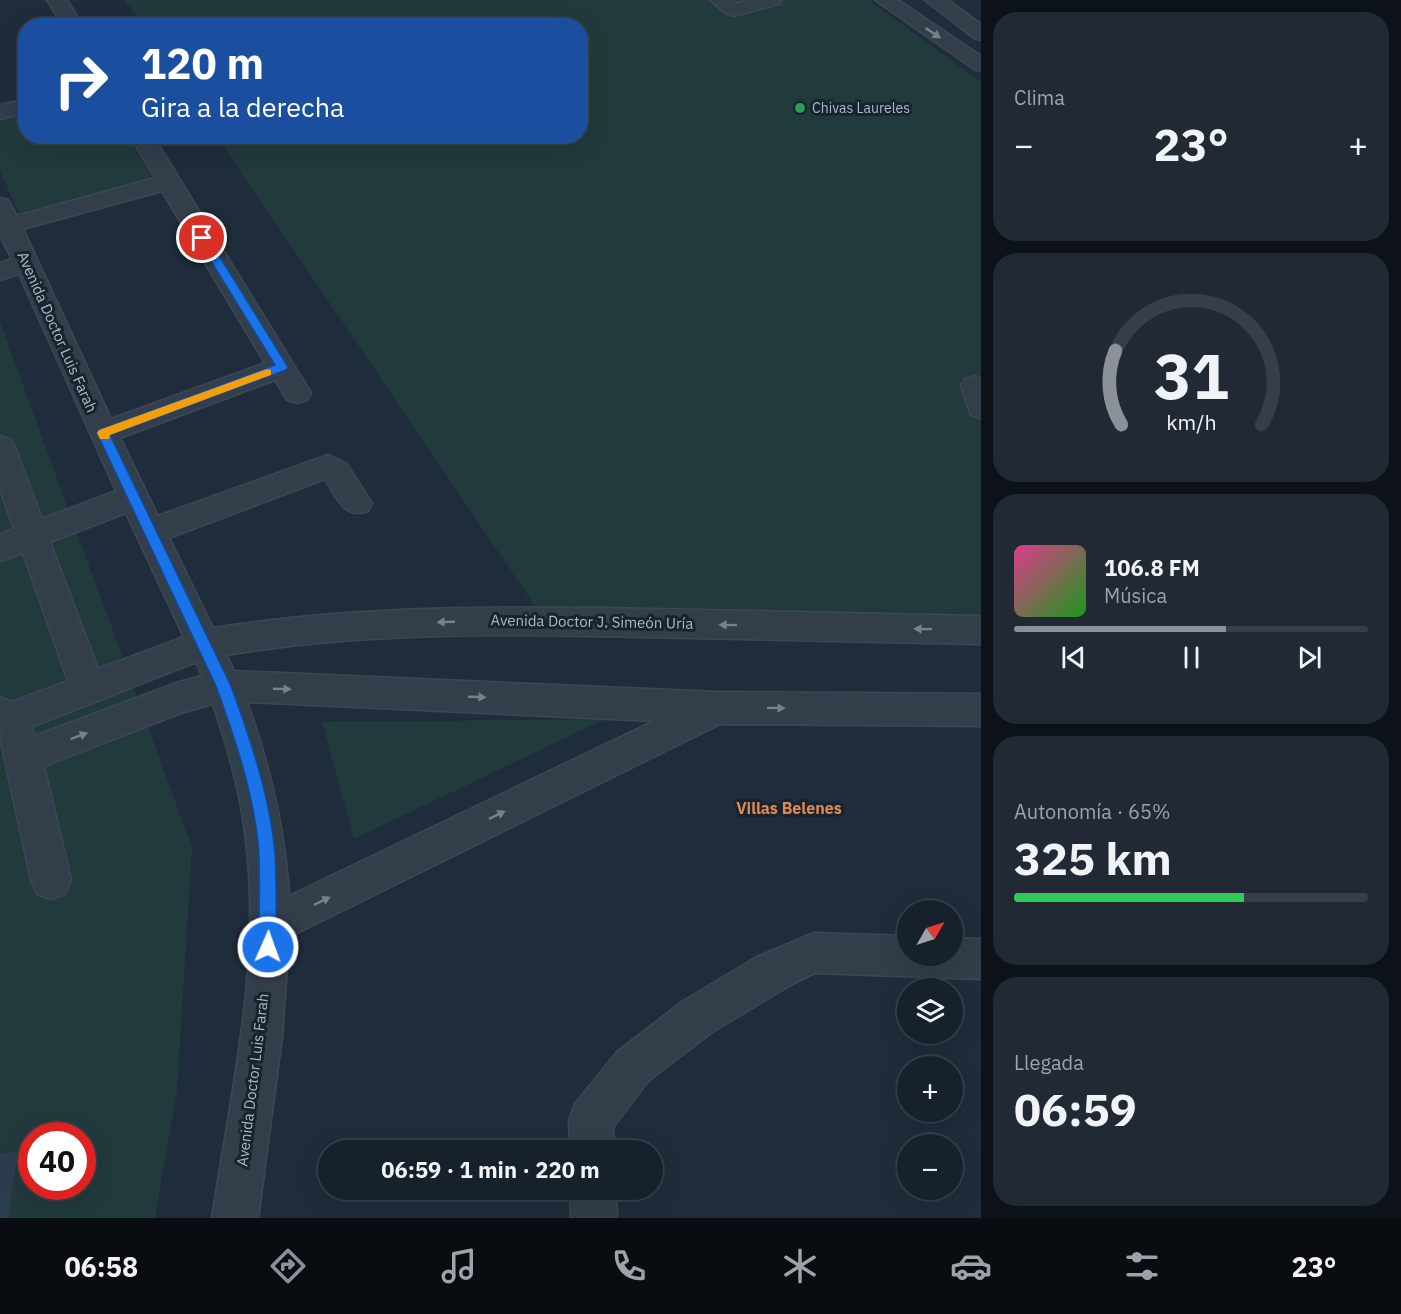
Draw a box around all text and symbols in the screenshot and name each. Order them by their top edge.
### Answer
one-way arrow [925,27,941,38]
text: 120 m [141,36,264,91]
icon: right [42,42,120,120]
text: Clima [1014,84,1065,111]
text: Gira a la derecha [141,89,344,124]
place label: Chivas Laureles [812,99,910,117]
marker: Chivas Laureles [793,101,807,115]
text: 23° [1153,115,1229,173]
text: − [1014,123,1034,166]
text: + [1348,123,1368,166]
pin [176,212,227,263]
icon: arrive [185,221,218,254]
street label: Avenida Doctor Luis Farah [13,248,102,415]
text: 31 [1154,335,1228,416]
text: km/h [1166,408,1216,436]
text: 106.8 FM [1104,553,1200,582]
text: Música [1104,582,1167,609]
street label: Avenida Doctor J. Simeón Uría [491,610,693,633]
one-way arrow [436,618,455,627]
one-way arrow [718,620,737,630]
one-way arrow [913,624,932,634]
icon: previous [1057,641,1090,674]
icon: pause [1175,641,1208,674]
icon: next [1293,641,1326,674]
one-way arrow [272,684,291,693]
one-way arrow [467,693,486,702]
one-way arrow [767,703,786,713]
one-way arrow [70,731,88,740]
district label: Villas Belenes [736,798,842,818]
text: Autonomía · 65% [1014,798,1171,825]
one-way arrow [489,811,506,820]
text: 325 km [1014,829,1172,887]
one-way arrow [313,896,330,905]
north arrow [897,900,963,966]
map controls [897,900,963,1200]
position arrow [236,915,300,979]
button: layers [897,978,963,1044]
street label: Avenida Doctor Luis Farah [232,992,273,1168]
text: Llegada [1014,1049,1084,1076]
button: + [897,1056,963,1122]
text: 06:59 [1014,1080,1137,1138]
speed limit sign: 40 [18,1122,96,1200]
button: − [897,1134,963,1200]
text: 06:59 · 1 min · 220 m [381,1155,600,1184]
icon: directions [267,1245,309,1287]
icon: music [438,1245,480,1287]
icon: phone [608,1245,650,1287]
icon: climate [779,1245,821,1287]
icon: car [950,1245,992,1287]
icon: filters [1121,1245,1163,1287]
text: 06:58 [64,1249,138,1284]
text: 23° [1291,1249,1337,1284]

